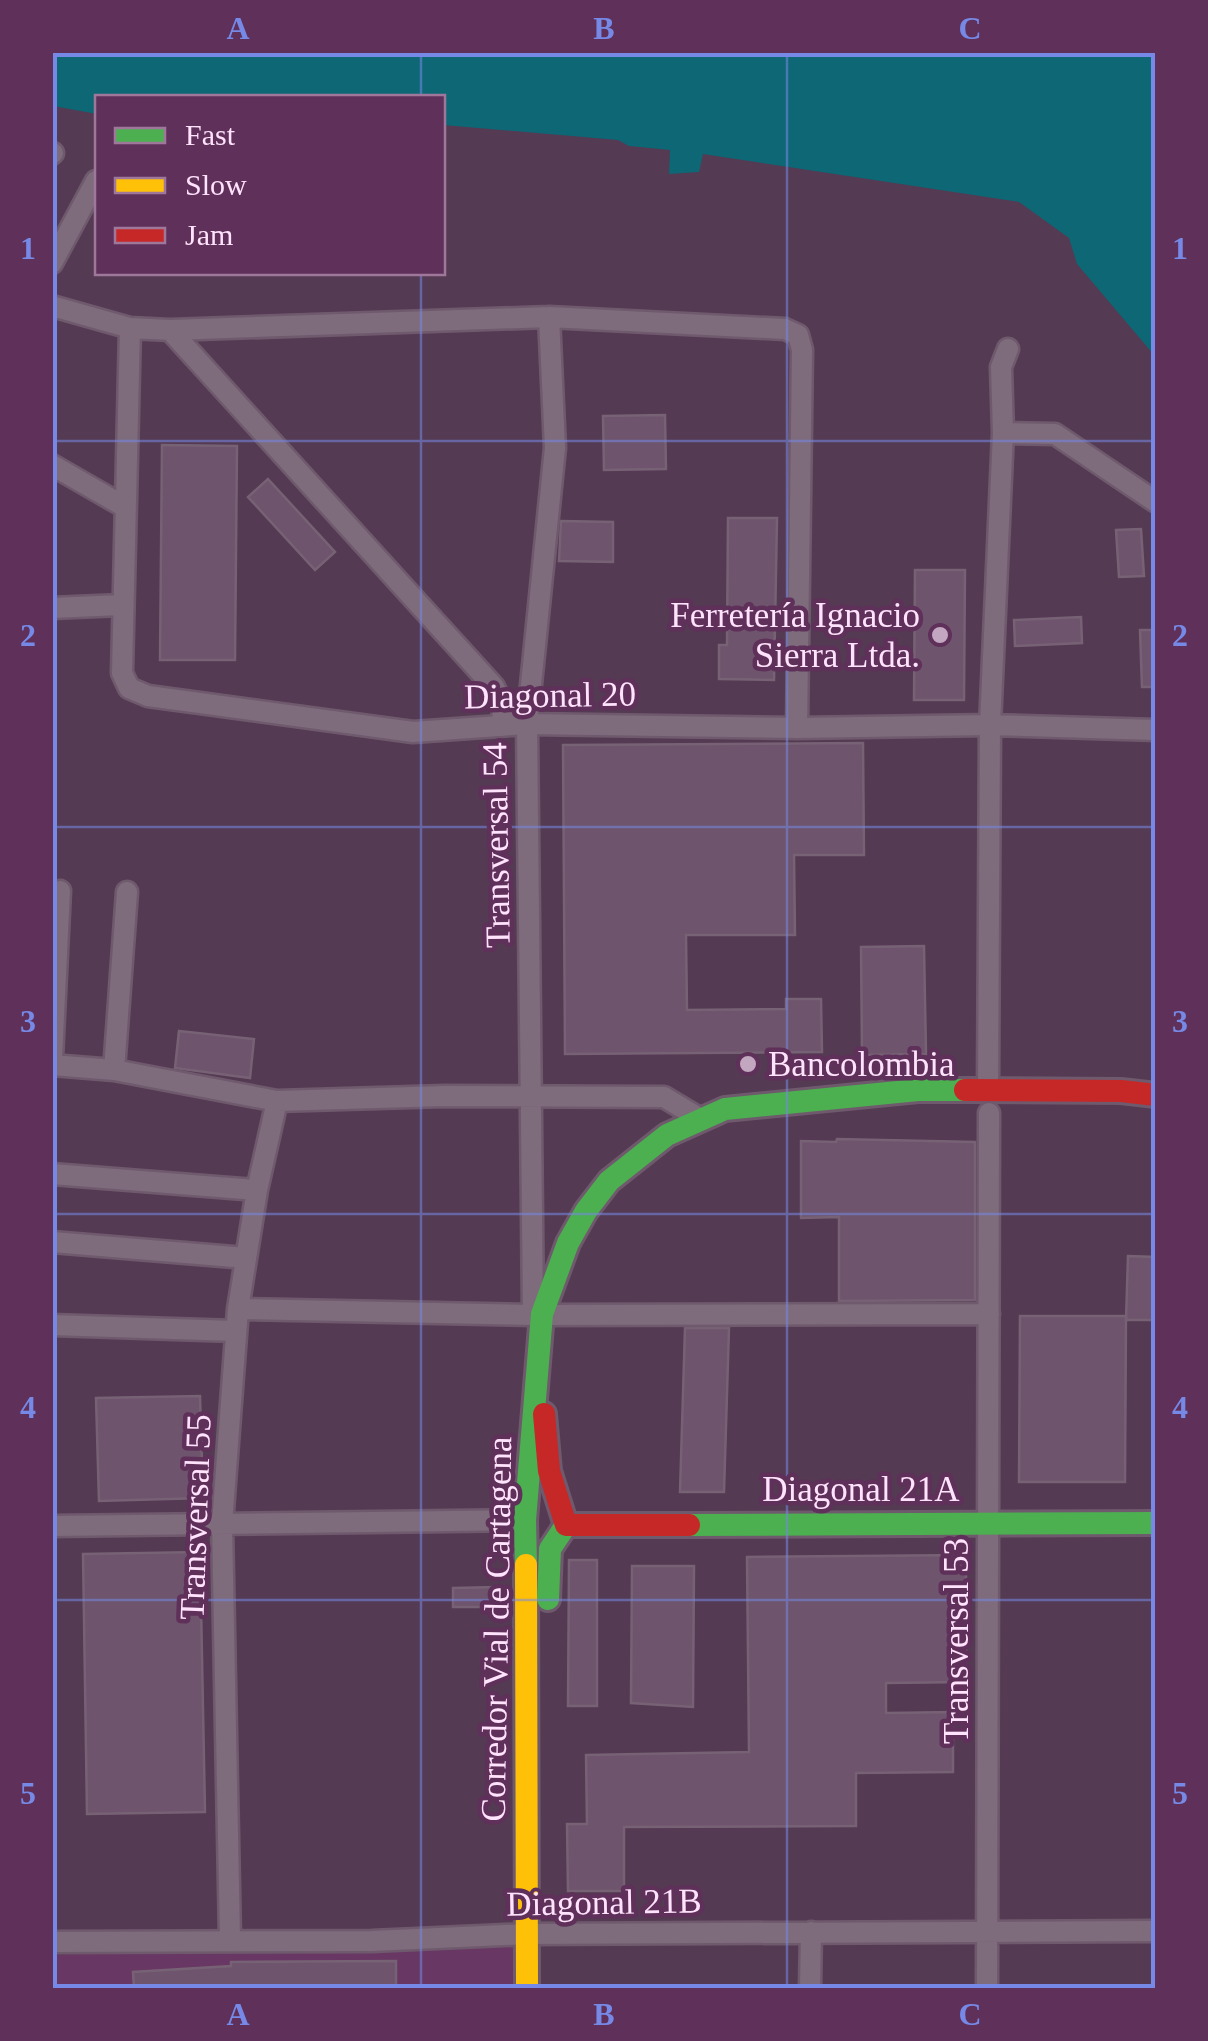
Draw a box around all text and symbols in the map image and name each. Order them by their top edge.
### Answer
text: A [226,10,250,46]
text: B [593,10,615,46]
text: C [958,10,982,46]
legend [95,95,445,275]
text: Fast [185,118,236,151]
text: Slow [185,168,247,201]
text: Jam [185,218,233,251]
text: 1 [20,230,36,266]
text: 1 [1172,230,1188,266]
place label: Ferretería Ignacio Sierra Ltda. [670,596,920,675]
text: 2 [20,617,36,653]
text: 2 [1172,617,1188,653]
marker: Ferretería Ignacio Sierra Ltda. [929,624,951,646]
street label: Diagonal 20 [464,675,636,716]
street label: Transversal 54 [475,742,518,948]
text: 3 [20,1003,36,1039]
text: 3 [1172,1003,1188,1039]
place label: Bancolombia [768,1045,955,1084]
marker: Bancolombia [737,1053,759,1075]
text: 4 [20,1389,36,1425]
text: 4 [1172,1389,1188,1425]
street label: Transversal 55 [172,1414,219,1621]
street label: Corredor Vial de Cartagena [474,1436,519,1822]
street label: Diagonal 21A [762,1470,960,1509]
street label: Transversal 53 [937,1538,976,1744]
text: 5 [20,1775,36,1811]
text: 5 [1172,1775,1188,1811]
street label: Diagonal 21B [506,1881,702,1924]
text: A [226,1996,250,2032]
text: B [593,1996,615,2032]
text: C [958,1996,982,2032]

